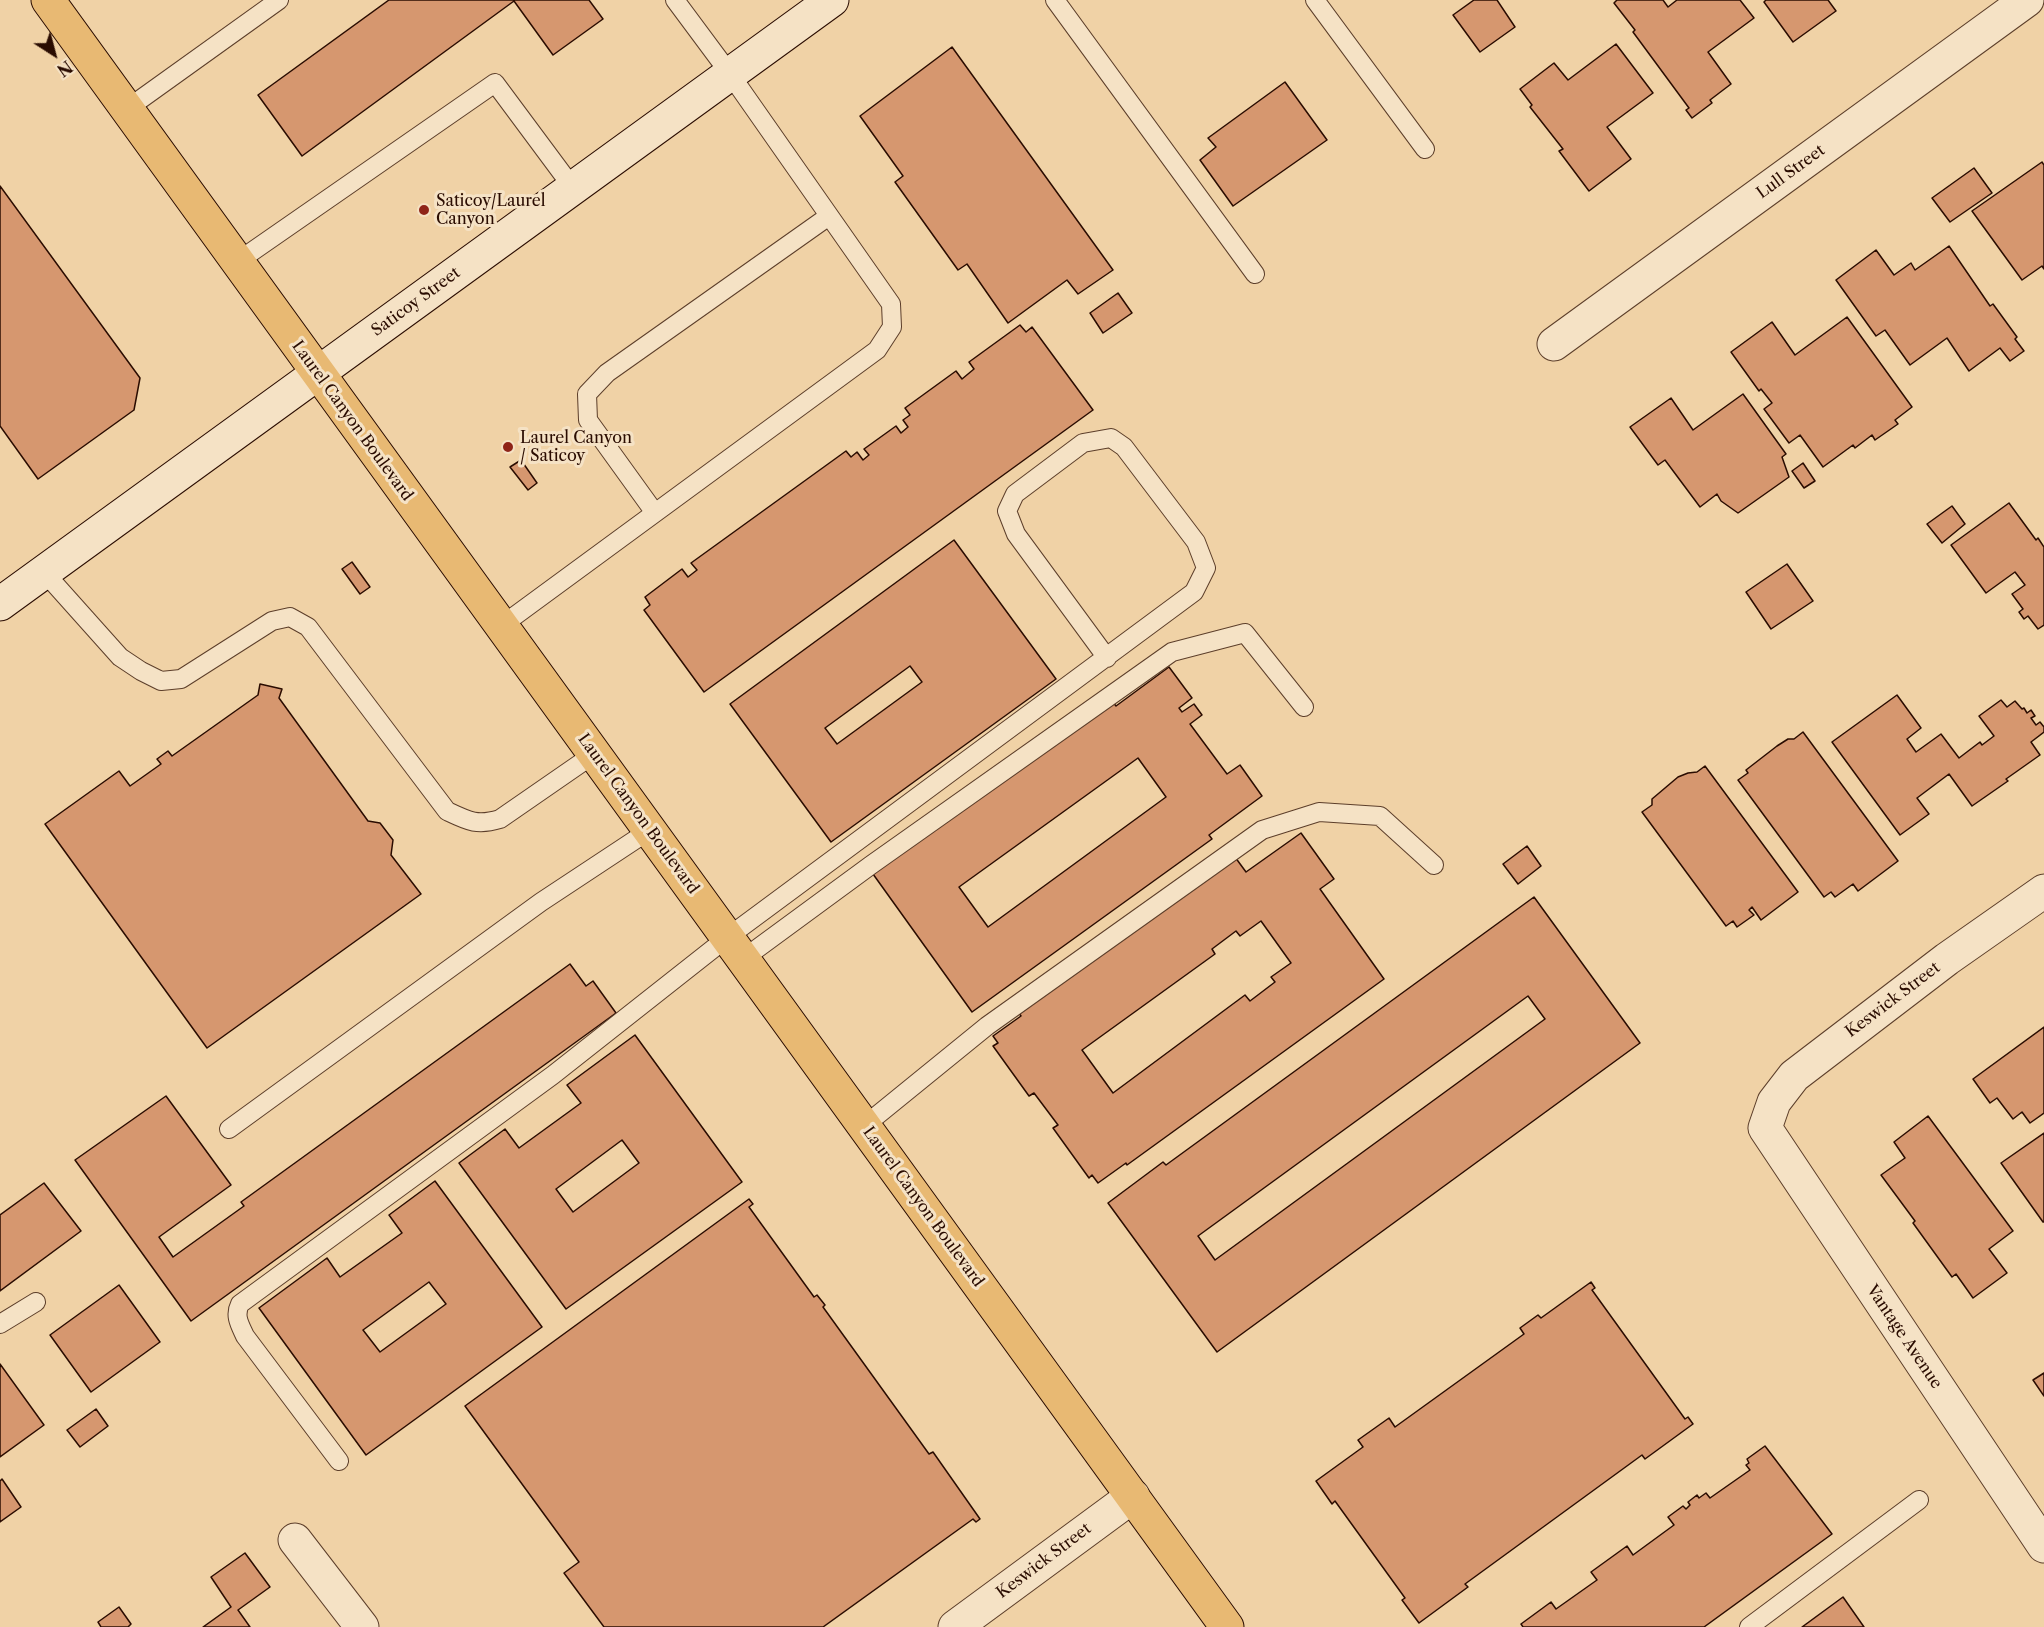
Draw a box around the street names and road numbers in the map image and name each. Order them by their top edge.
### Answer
street label: Lull Street [1753,141,1829,203]
street label: Saticoy Street [368,263,464,341]
street label: Laurel Canyon Boulevard [287,337,417,505]
street label: Laurel Canyon Boulevard [573,730,703,898]
street label: Keswick Street [1842,958,1944,1042]
street label: Laurel Canyon Boulevard [858,1123,988,1291]
street label: Vantage Avenue [1862,1281,1946,1393]
street label: Keswick Street [993,1519,1095,1603]

